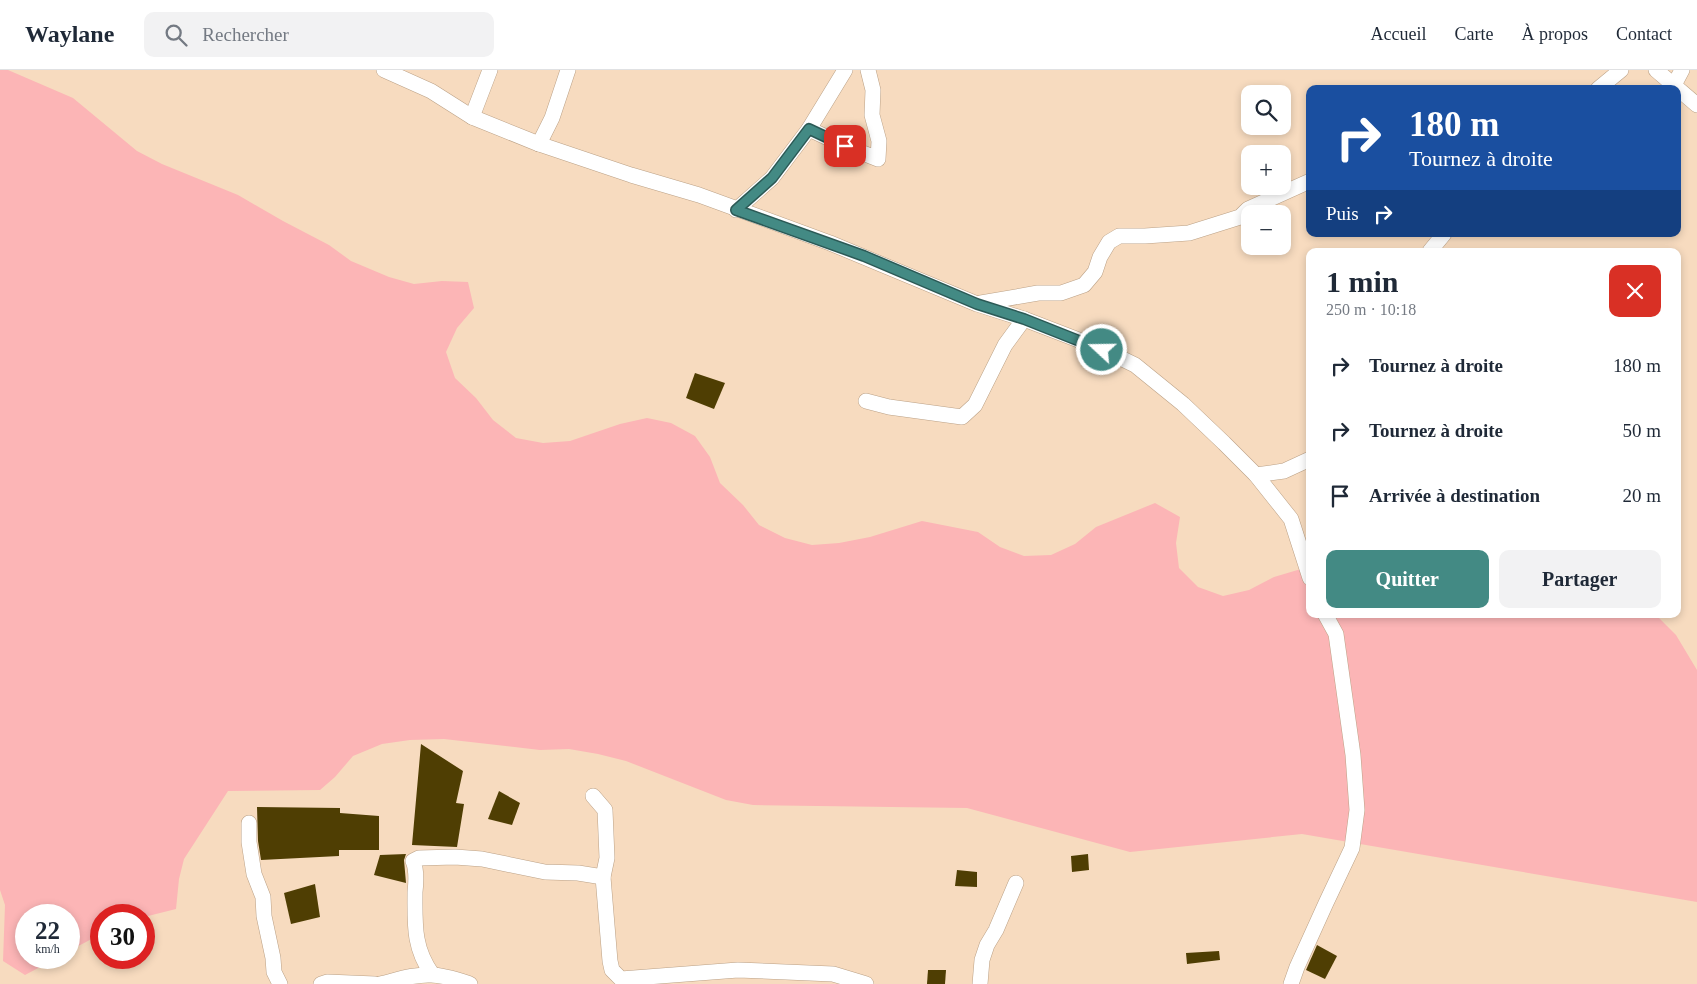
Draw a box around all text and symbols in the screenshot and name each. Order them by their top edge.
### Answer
search box [144,12,494,57]
text: Waylane [25,21,114,47]
icon: search [162,21,190,49]
text: Rechercher [202,24,289,45]
text: Accueil [1371,24,1427,44]
text: Carte [1455,24,1494,44]
text: À propos [1522,24,1588,44]
text: Contact [1616,24,1672,44]
map controls [1241,85,1291,255]
button: search [1241,85,1291,135]
icon: right [1326,105,1391,170]
text: 180 m [1409,105,1499,144]
pin [824,125,866,167]
icon: arrive [831,132,859,160]
button: + [1241,145,1291,195]
text: Tournez à droite [1409,146,1553,171]
icon: right [1369,200,1397,228]
text: Puis [1326,203,1359,224]
button: − [1241,205,1291,255]
text: 1 min [1326,265,1399,298]
button: close [1609,265,1661,317]
text: 250 m · 10:18 [1326,301,1416,318]
position arrow [1075,323,1127,375]
icon: right [1326,352,1354,380]
text: Tournez à droite [1369,355,1503,376]
text: 180 m [1613,355,1661,376]
icon: right [1326,417,1354,445]
text: Tournez à droite [1369,420,1503,441]
text: 50 m [1622,420,1661,441]
icon: arrive [1326,482,1354,510]
text: Arrivée à destination [1369,485,1540,506]
text: 20 m [1622,485,1661,506]
button: Quitter [1326,550,1489,608]
button: Partager [1499,550,1661,608]
speed limit sign: 30 [90,904,155,969]
text: 22 [35,917,60,944]
text: km/h [35,942,60,956]

